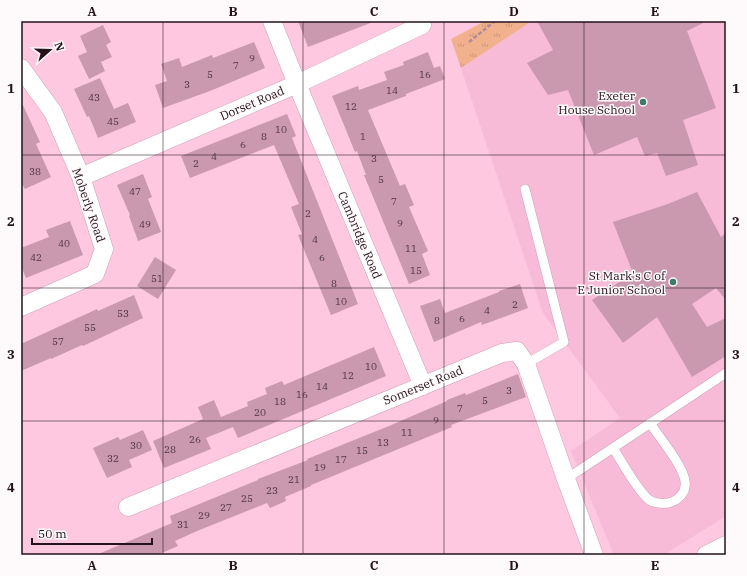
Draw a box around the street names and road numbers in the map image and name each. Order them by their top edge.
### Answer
street label: Dorset Road [218,83,286,123]
street label: Moberly Road [69,166,109,244]
street label: Cambridge Road [335,189,385,281]
street label: Somerset Road [381,362,465,408]

